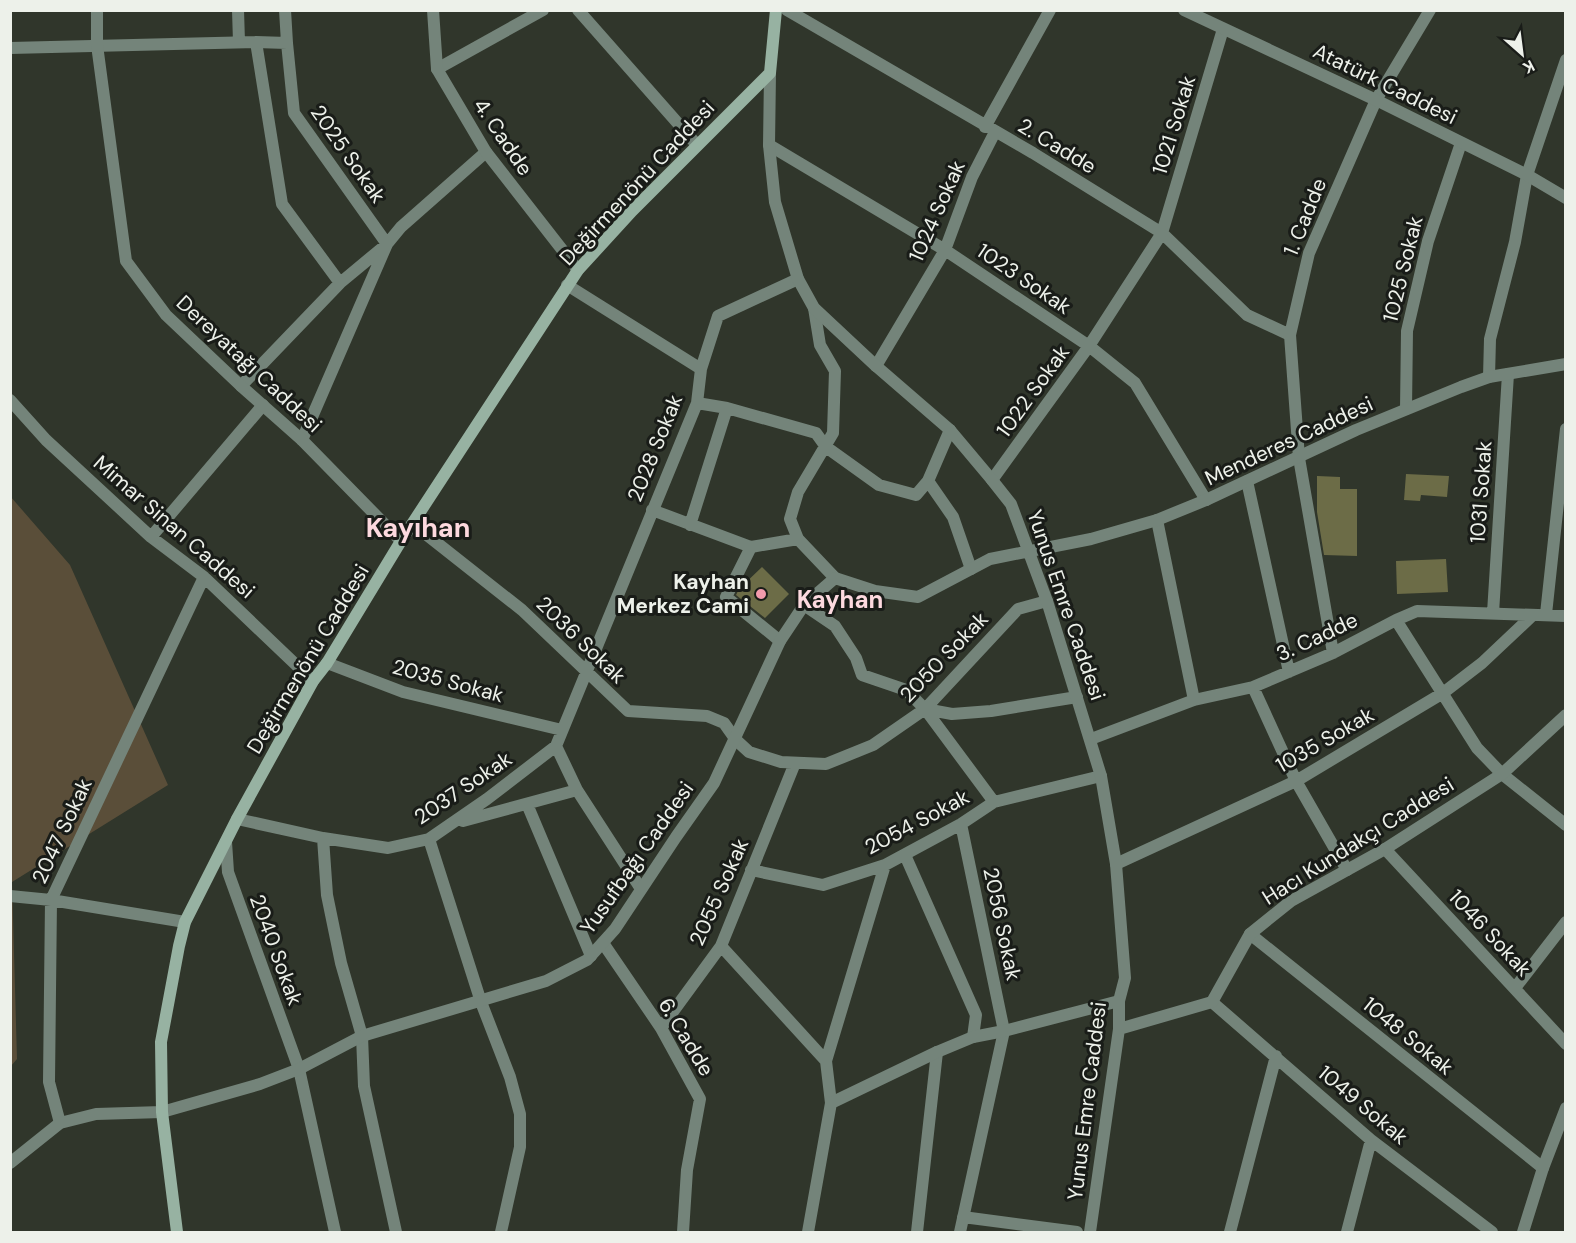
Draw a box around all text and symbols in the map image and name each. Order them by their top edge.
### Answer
north arrow [1492,24,1552,84]
street label: Atatürk Caddesi [1308,37,1462,131]
text: K [1519,55,1538,79]
street label: 1021 Sokak [1146,72,1202,178]
street label: 4. Cadde [467,93,539,181]
street label: Değirmenönü Caddesi [553,94,721,272]
street label: 2025 Sokak [304,99,392,209]
street label: 2. Cadde [1013,112,1101,180]
street label: 1024 Sokak [902,156,972,266]
street label: 1. Cadde [1277,174,1333,260]
street label: 1025 Sokak [1376,213,1430,325]
street label: 1023 Sokak [971,237,1077,321]
street label: Dereyatağı Caddesi [170,289,328,439]
street label: 1022 Sokak [990,339,1076,443]
street label: 2028 Sokak [621,390,689,506]
street label: Menderes Caddesi [1200,390,1378,492]
street label: 1031 Sokak [1463,440,1499,544]
street label: Mimar Sinan Caddesi [88,449,260,605]
street label: Yunus Emre Caddesi [1020,506,1112,704]
district label: Kayıhan [366,510,470,545]
street label: Değirmenönü Caddesi [240,559,376,759]
place label: Kayhan Merkez Cami [617,568,749,620]
district label: Kayhan [797,584,883,615]
marker: Kayhan Merkez Cami [754,587,768,601]
street label: 2036 Sokak [530,590,632,690]
street label: 2050 Sokak [894,605,995,709]
street label: 3. Cadde [1272,606,1362,668]
street label: 2035 Sokak [389,653,507,709]
street label: 1035 Sokak [1271,700,1379,779]
street label: 2037 Sokak [409,745,518,831]
street label: Hacı Kundakçı Caddesi [1257,771,1459,911]
street label: 2047 Sokak [25,774,99,888]
street label: Yusufbağı Caddesi [574,776,700,940]
street label: 2054 Sokak [860,783,974,861]
street label: 2055 Sokak [683,834,755,950]
street label: 2056 Sokak [976,865,1028,984]
street label: 1046 Sokak [1442,883,1538,983]
street label: 2040 Sokak [243,891,309,1010]
street label: 1048 Sokak [1357,991,1460,1081]
street label: 6. Cadde [652,993,720,1081]
street label: Yunus Emre Caddesi [1061,1000,1113,1202]
street label: 1049 Sokak [1312,1059,1414,1151]

